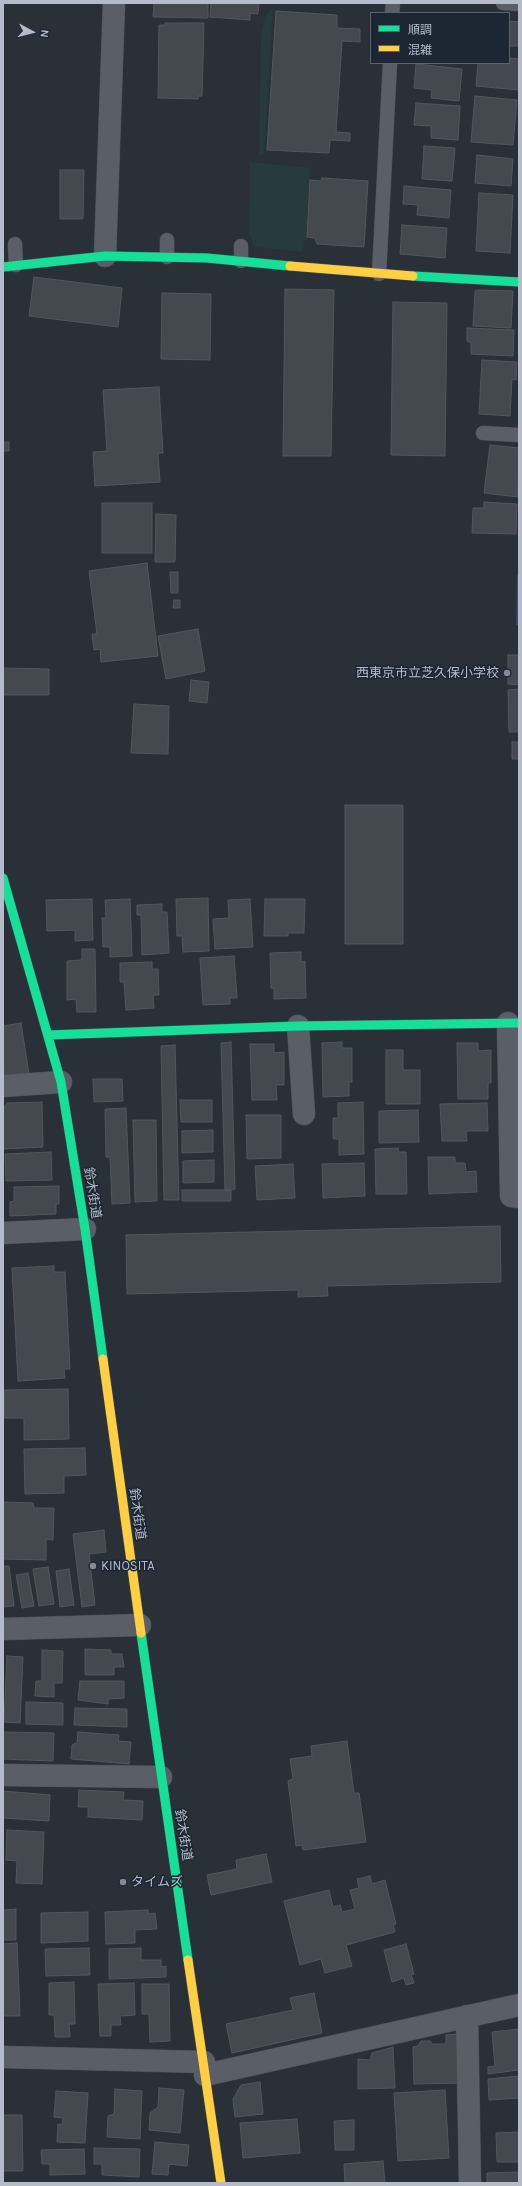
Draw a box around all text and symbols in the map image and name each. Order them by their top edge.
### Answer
north arrow [12,12,52,52]
legend [370,12,510,64]
text: 順調 [408,23,432,37]
text: N [37,29,51,38]
text: 混雑 [408,43,432,57]
place label: 西東京市立芝久保小学校 [356,665,499,681]
marker: 西東京市立芝久保小学校 [502,668,512,678]
street label: 鈴木街道 [80,1166,104,1220]
street label: 鈴木街道 [126,1487,148,1541]
place label: KINOSITA [101,1558,155,1574]
marker: KINOSITA [88,1561,98,1571]
street label: 鈴木街道 [171,1808,195,1862]
place label: タイムズ [131,1874,183,1890]
marker: タイムズ [118,1877,128,1887]

